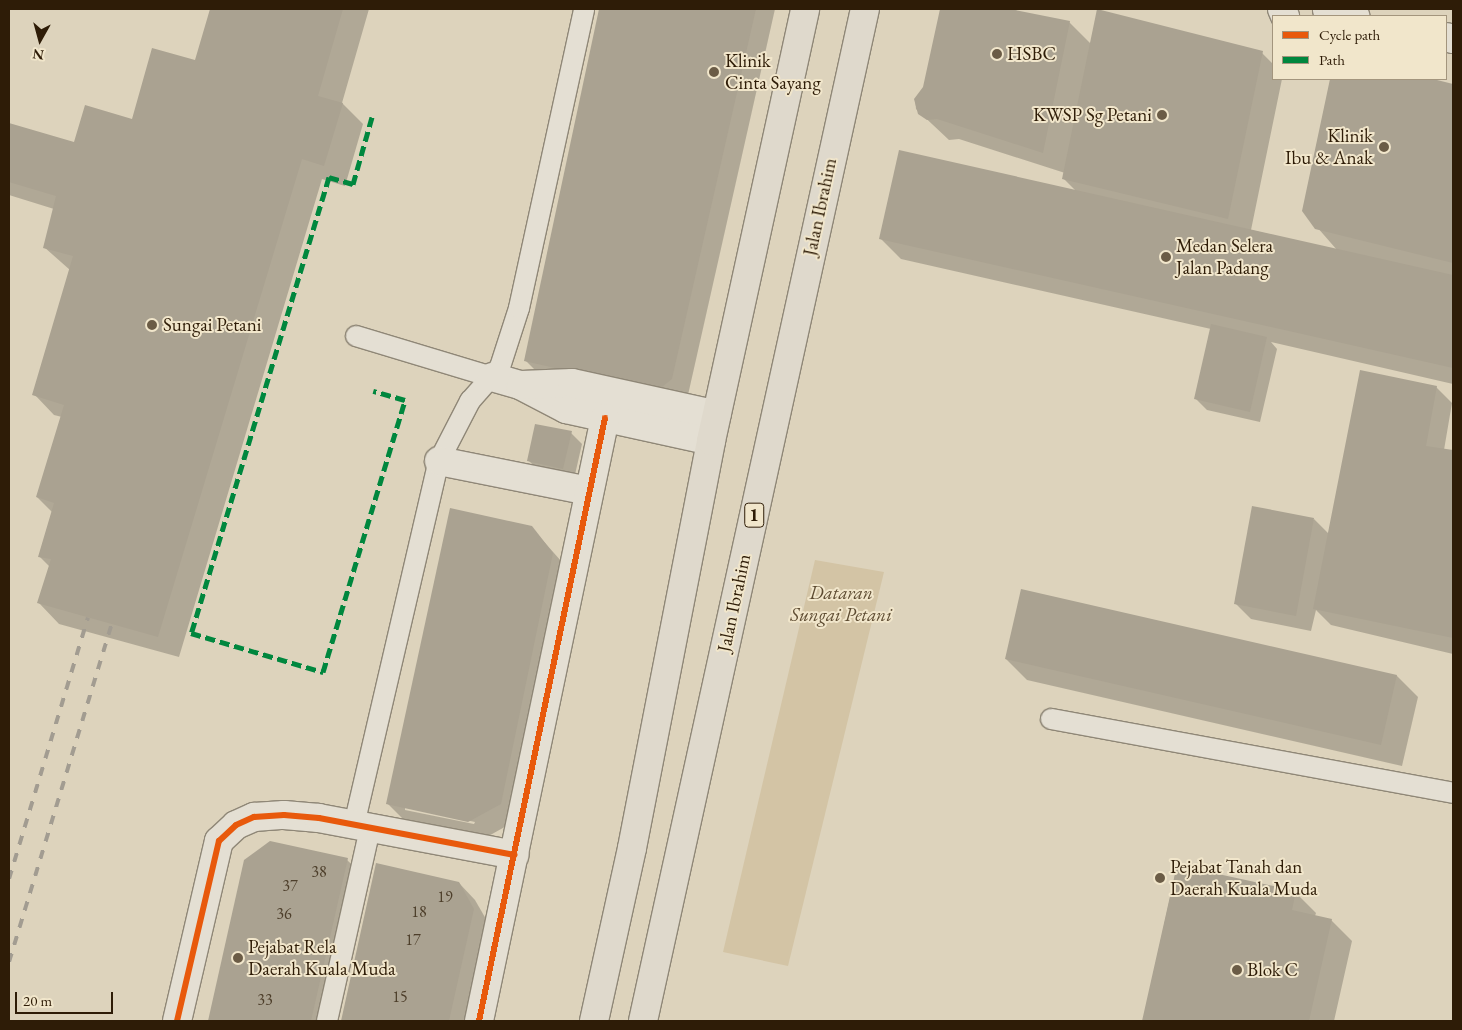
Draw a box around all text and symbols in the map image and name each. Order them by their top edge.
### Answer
north arrow [15,15,65,65]
legend [1272,15,1447,80]
text: Cycle path [1319,25,1380,44]
place label: HSBC [1007,43,1056,65]
text: N [31,45,45,65]
marker: HSBC [991,48,1003,60]
place label: Klinik Cinta Sayang [725,50,821,94]
text: Path [1319,50,1345,69]
marker: Klinik Cinta Sayang [707,65,721,79]
place label: KWSP Sg Petani [1033,104,1152,126]
marker: KWSP Sg Petani [1156,109,1168,121]
place label: Klinik Ibu & Anak [1285,125,1373,169]
marker: Klinik Ibu & Anak [1377,140,1391,154]
street label: Jalan Ibrahim [799,156,841,258]
place label: Medan Selera Jalan Padang [1176,235,1273,279]
marker: Medan Selera Jalan Padang [1160,251,1172,263]
place label: Sungai Petani [163,314,261,336]
marker: Sungai Petani [145,318,159,332]
road number: 1 [744,500,764,530]
street label: Jalan Ibrahim [713,552,755,654]
park label: Dataran Sungai Petani [790,582,892,626]
place label: Pejabat Tanah dan Daerah Kuala Muda [1170,856,1318,900]
house number: 38 [311,862,327,882]
marker: Pejabat Tanah dan Daerah Kuala Muda [1154,872,1166,884]
house number: 37 [282,876,298,896]
house number: 19 [437,887,453,907]
house number: 18 [411,902,427,922]
house number: 36 [276,904,292,924]
house number: 17 [405,930,421,950]
place label: Pejabat Rela Daerah Kuala Muda [248,936,396,980]
marker: Pejabat Rela Daerah Kuala Muda [232,952,244,964]
place label: Blok C [1247,959,1298,981]
marker: Blok C [1231,964,1243,976]
scale bar [18,982,115,1014]
house number: 15 [392,987,408,1007]
house number: 33 [257,990,273,1010]
text: 20 m [23,991,52,1010]

